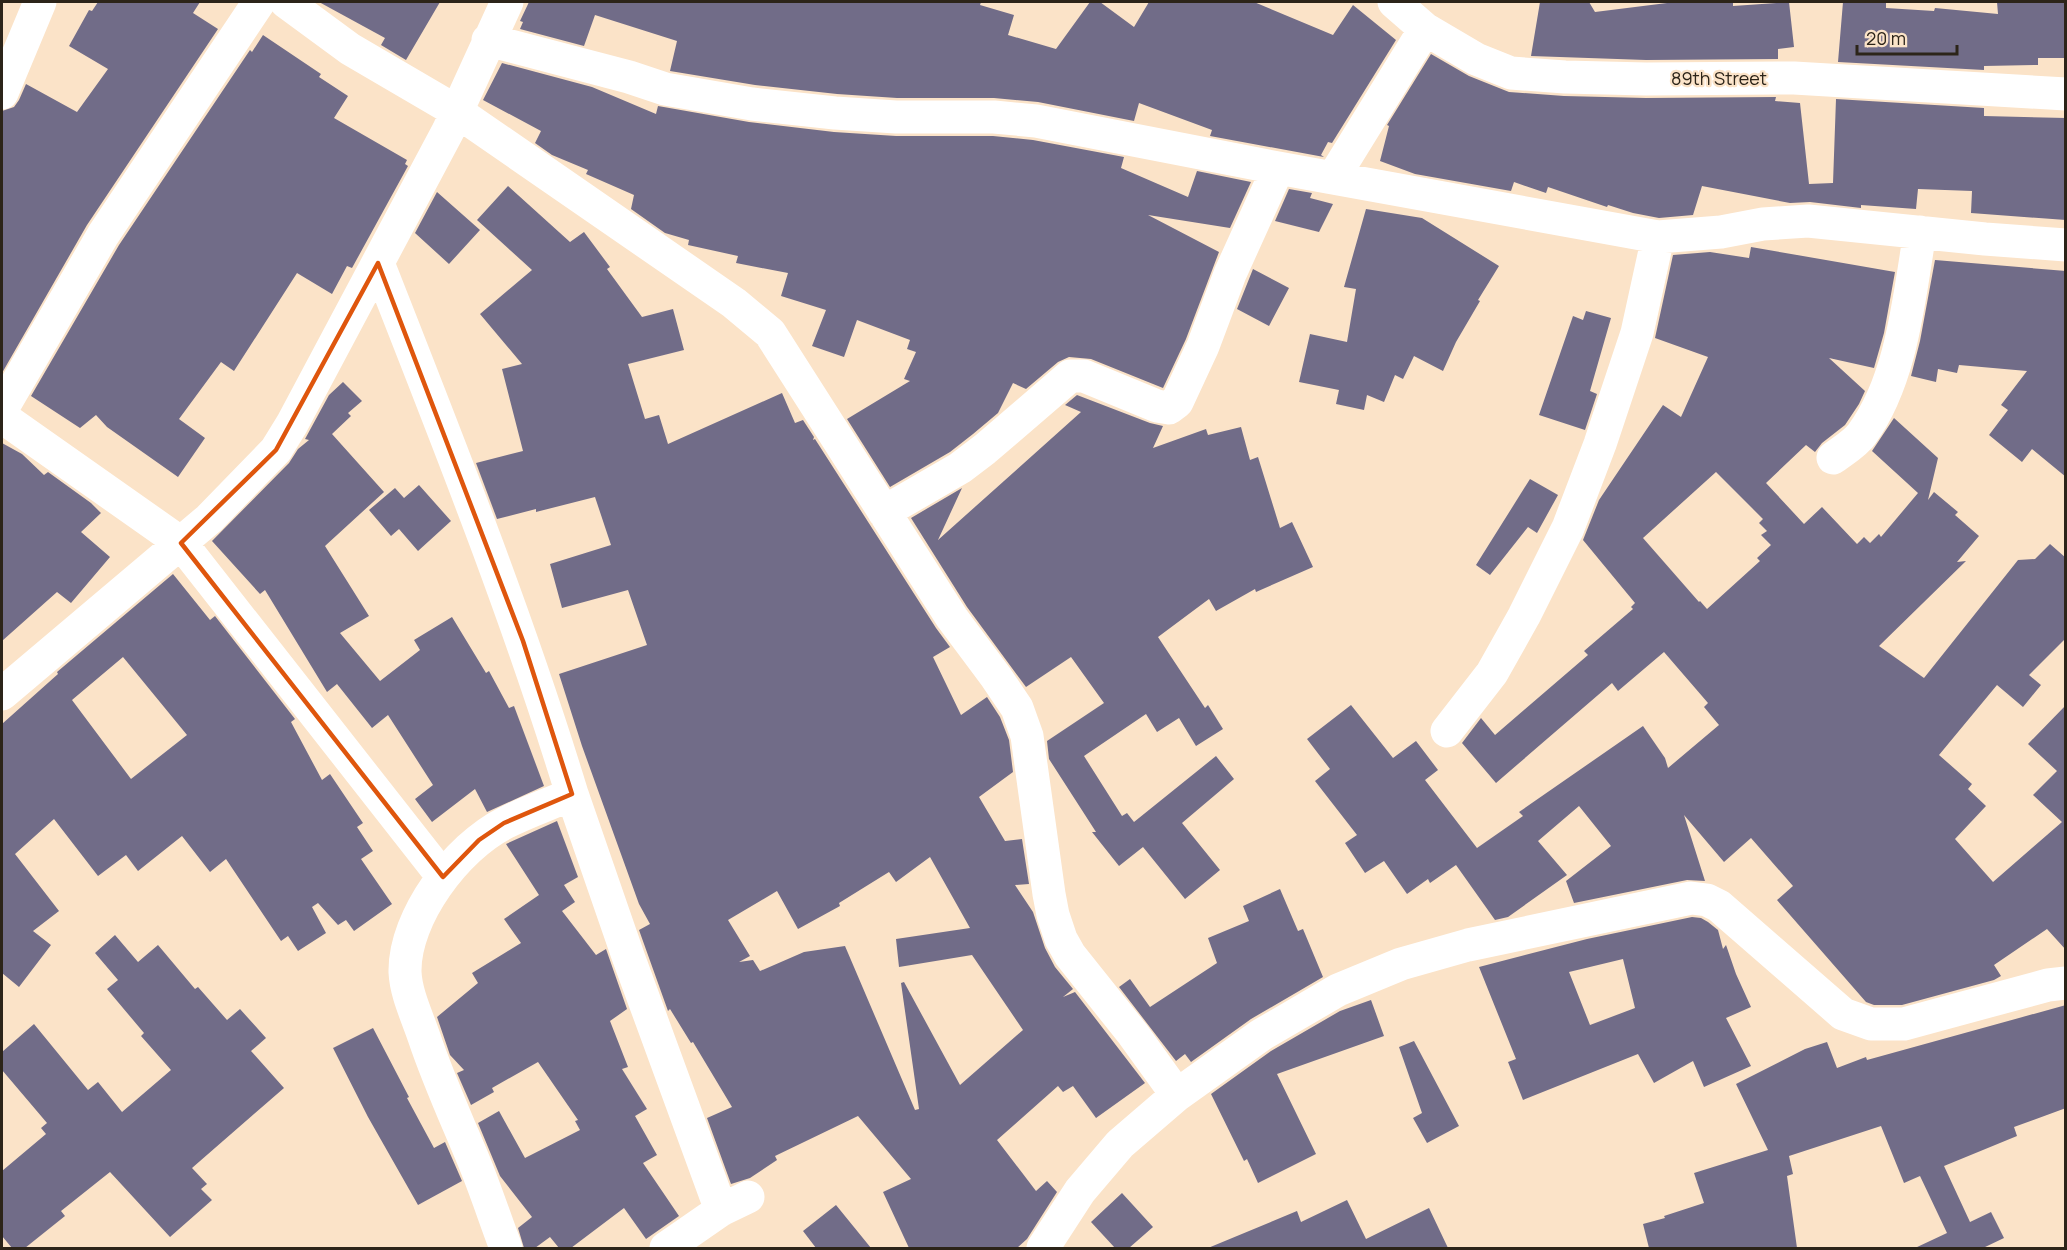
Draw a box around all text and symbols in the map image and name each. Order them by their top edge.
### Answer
scale bar [1857,18,1958,56]
text: 20 m [1866,26,1906,50]
street label: 89th Street [1671,66,1767,90]

